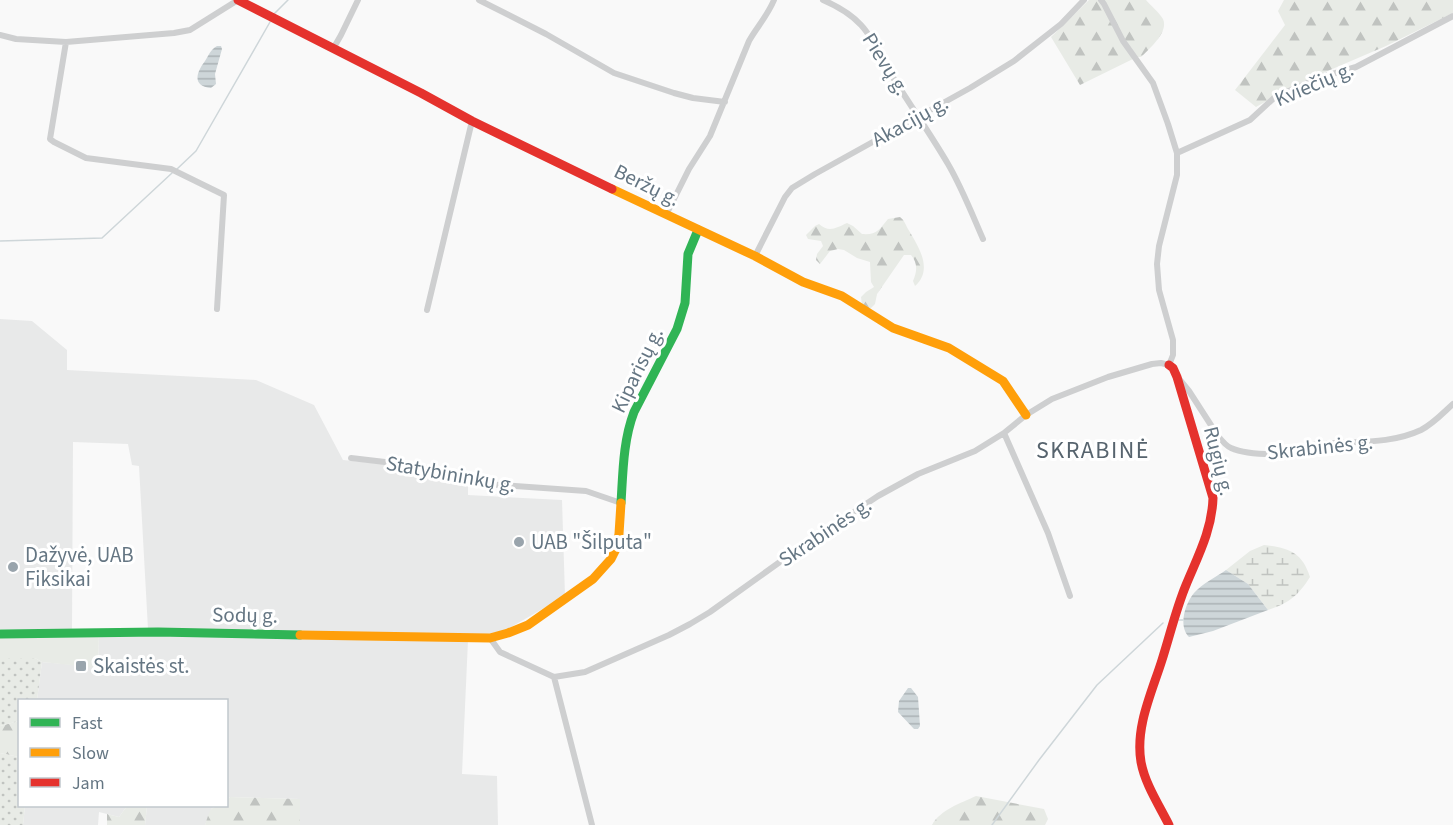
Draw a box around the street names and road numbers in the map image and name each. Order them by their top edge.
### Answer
street label: Pievų g. [855,27,917,101]
street label: Kviečių g. [1270,54,1358,114]
street label: Akacijų g. [866,88,954,154]
street label: Beržų g. [609,156,685,214]
street label: Kiparisų g. [603,322,671,418]
street label: Rugių g. [1196,423,1242,499]
street label: Skrabinės g. [1265,427,1375,467]
street label: Statybininkų g. [384,448,518,500]
street label: Skrabinės g. [772,490,878,574]
street label: Sodų g. [212,599,278,631]

